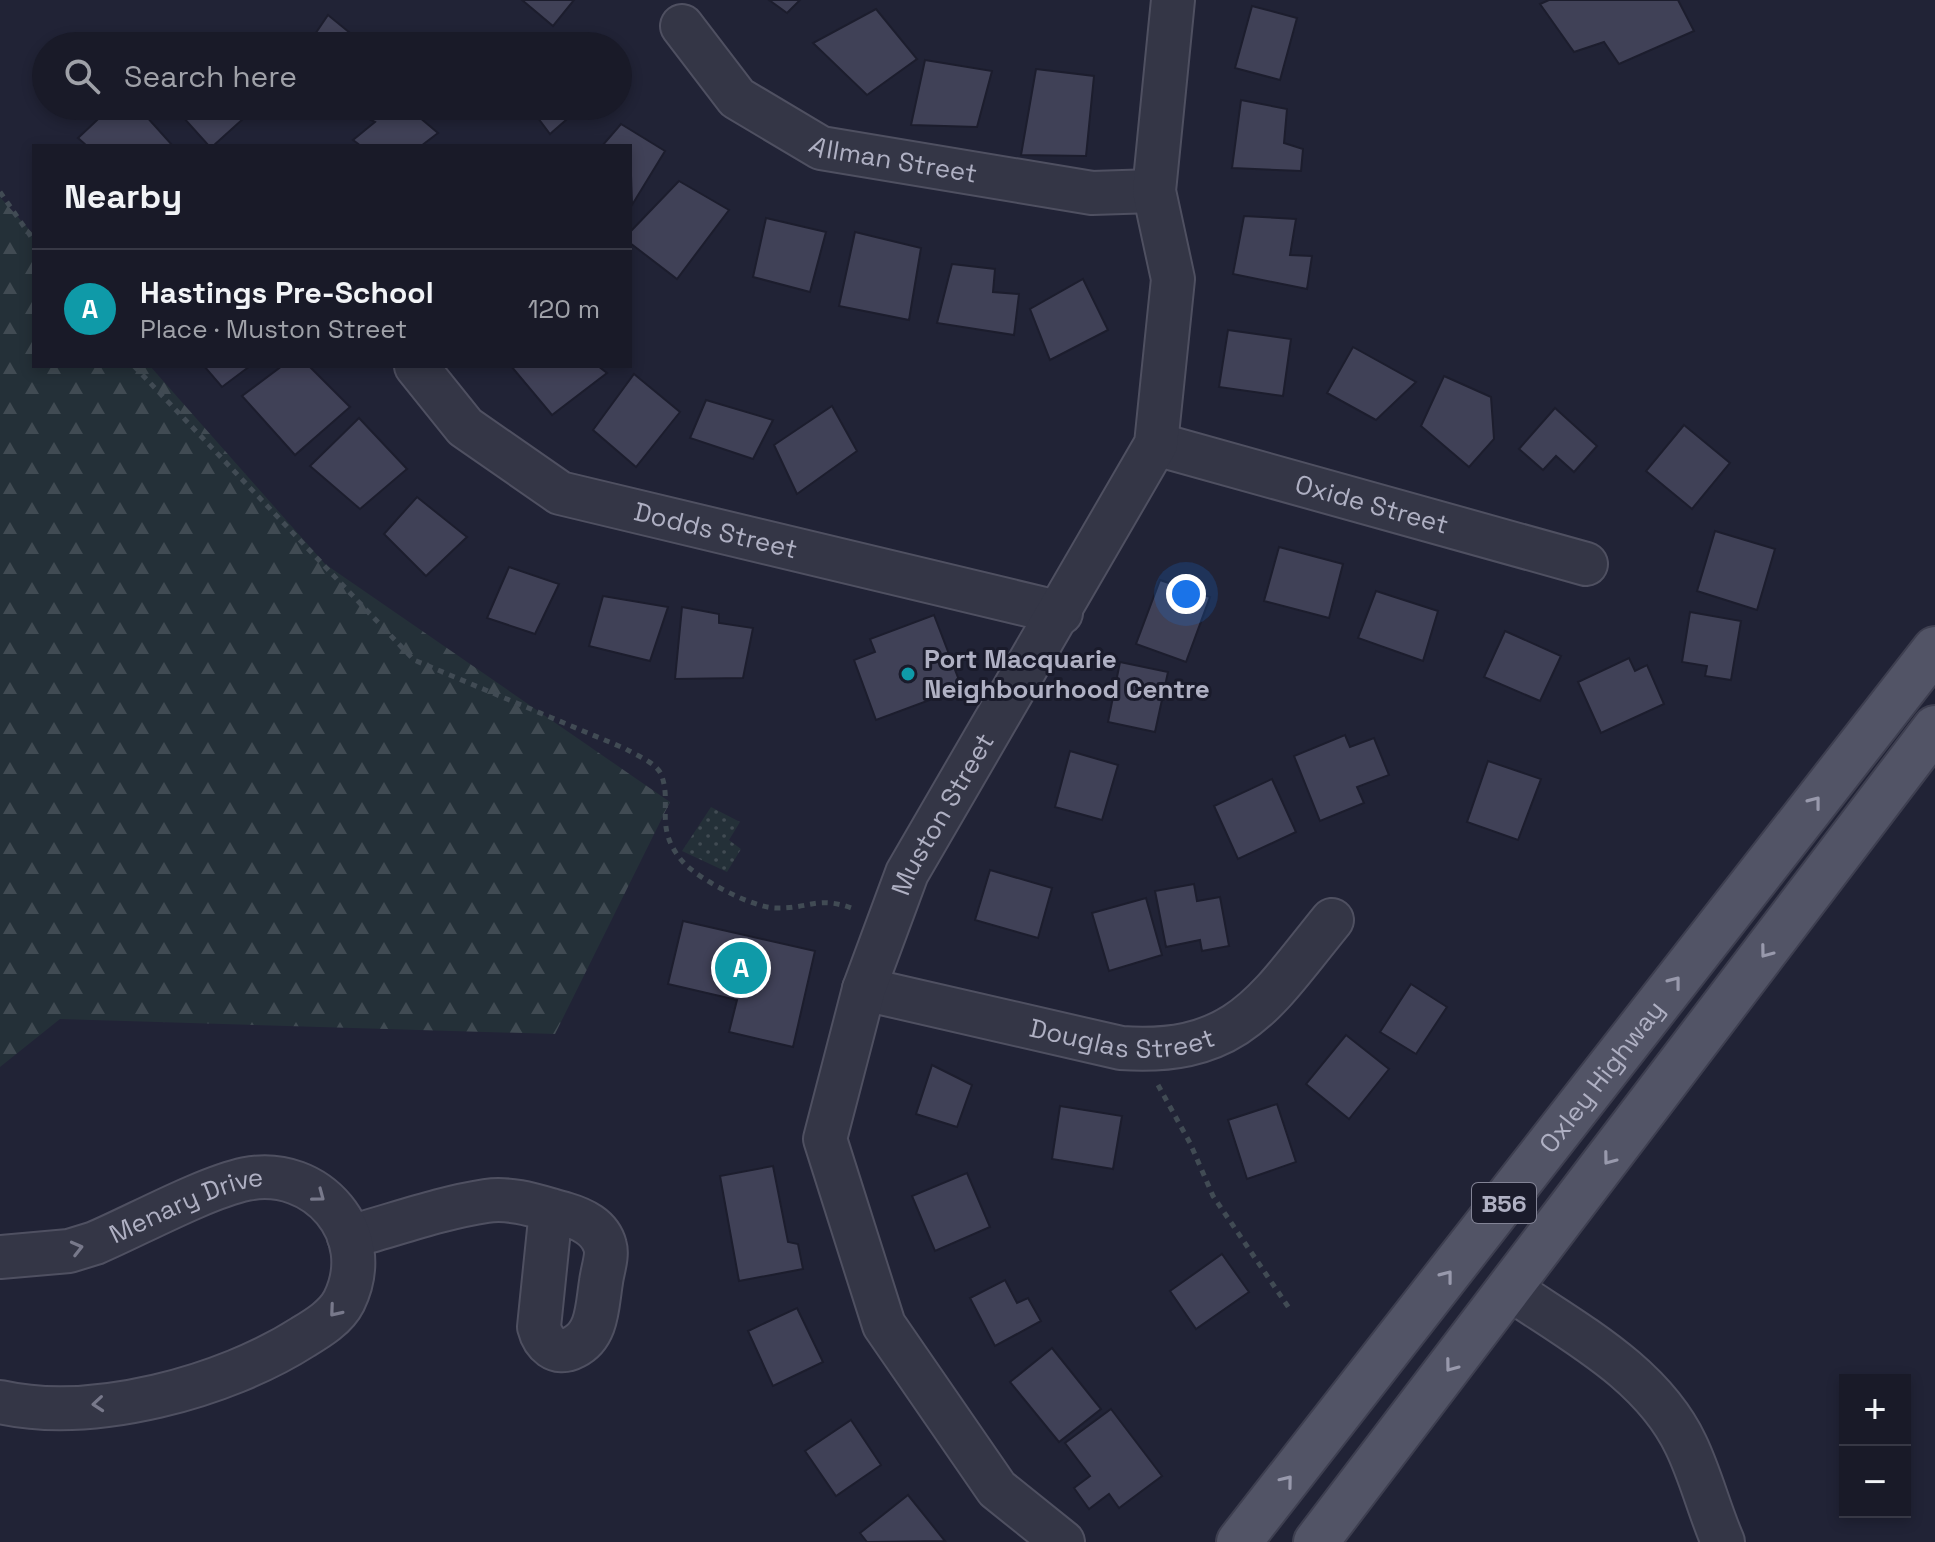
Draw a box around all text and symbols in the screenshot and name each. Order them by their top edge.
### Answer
search box [32,32,632,120]
icon: search [60,54,104,98]
text: Search here [124,57,297,96]
street label: Allman Street [803,128,980,191]
text: Nearby [64,175,182,218]
text: Hastings Pre-School [140,273,434,312]
text: A [82,292,98,326]
text: 120 m [528,292,600,326]
text: Place · Muston Street [140,312,407,346]
street label: Oxide Street [1291,467,1452,542]
street label: Dodds Street [631,494,801,566]
your location [1166,574,1206,614]
place label: Port Macquarie Neighbourhood Centre [924,642,1210,706]
marker: Port Macquarie Neighbourhood Centre [899,665,917,683]
street label: Muston Street [883,727,1002,900]
one-way arrow [1806,796,1820,811]
pin: A [715,938,767,998]
one-way arrow [1761,944,1775,958]
one-way arrow [1666,976,1680,991]
street label: Oxley Highway [1532,994,1672,1160]
street label: Douglas Street [1026,1011,1219,1066]
one-way arrow [1604,1151,1618,1165]
street label: Menary Drive [104,1160,265,1251]
road number: B56 [1472,1183,1536,1223]
one-way arrow [309,1186,324,1200]
one-way arrow [70,1240,84,1257]
one-way arrow [1437,1271,1452,1285]
one-way arrow [330,1301,345,1316]
one-way arrow [1446,1357,1460,1372]
map controls [1839,1374,1911,1518]
button: + [1839,1374,1911,1446]
one-way arrow [91,1395,104,1412]
button: − [1839,1446,1911,1518]
one-way arrow [1278,1475,1292,1490]

